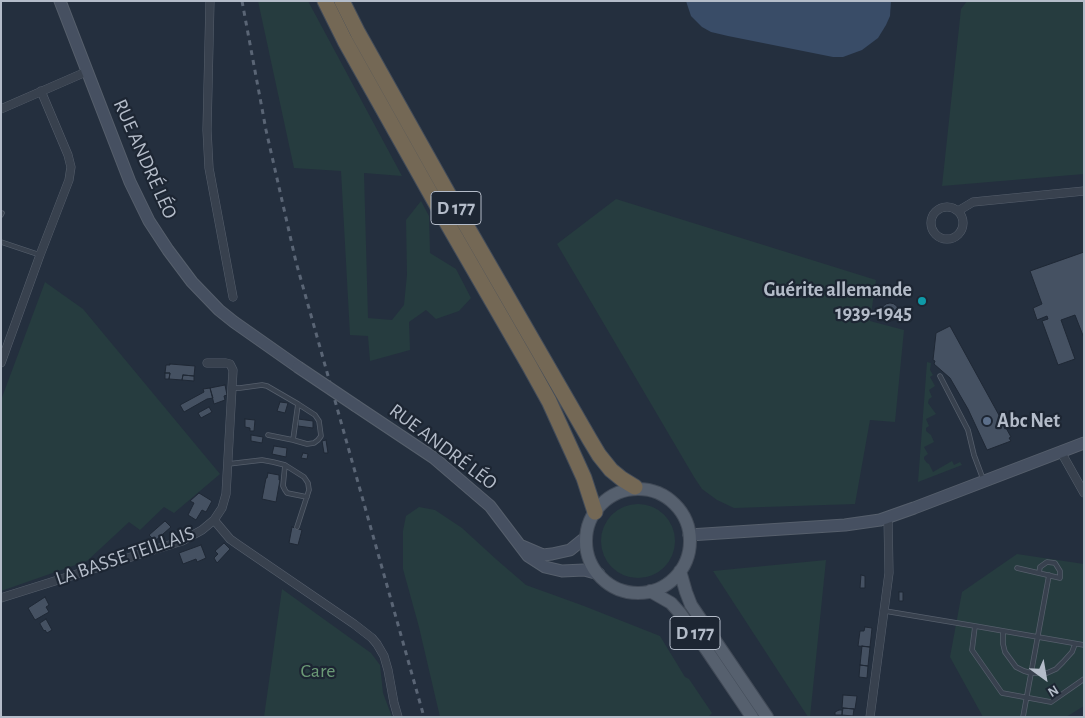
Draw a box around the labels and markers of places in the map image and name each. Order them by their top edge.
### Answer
place label: Guérite allemande 1939-1945 [763,278,912,325]
marker: Guérite allemande 1939-1945 [916,295,928,307]
place label: Abc Net [997,409,1060,433]
marker: Abc Net [981,415,993,427]

